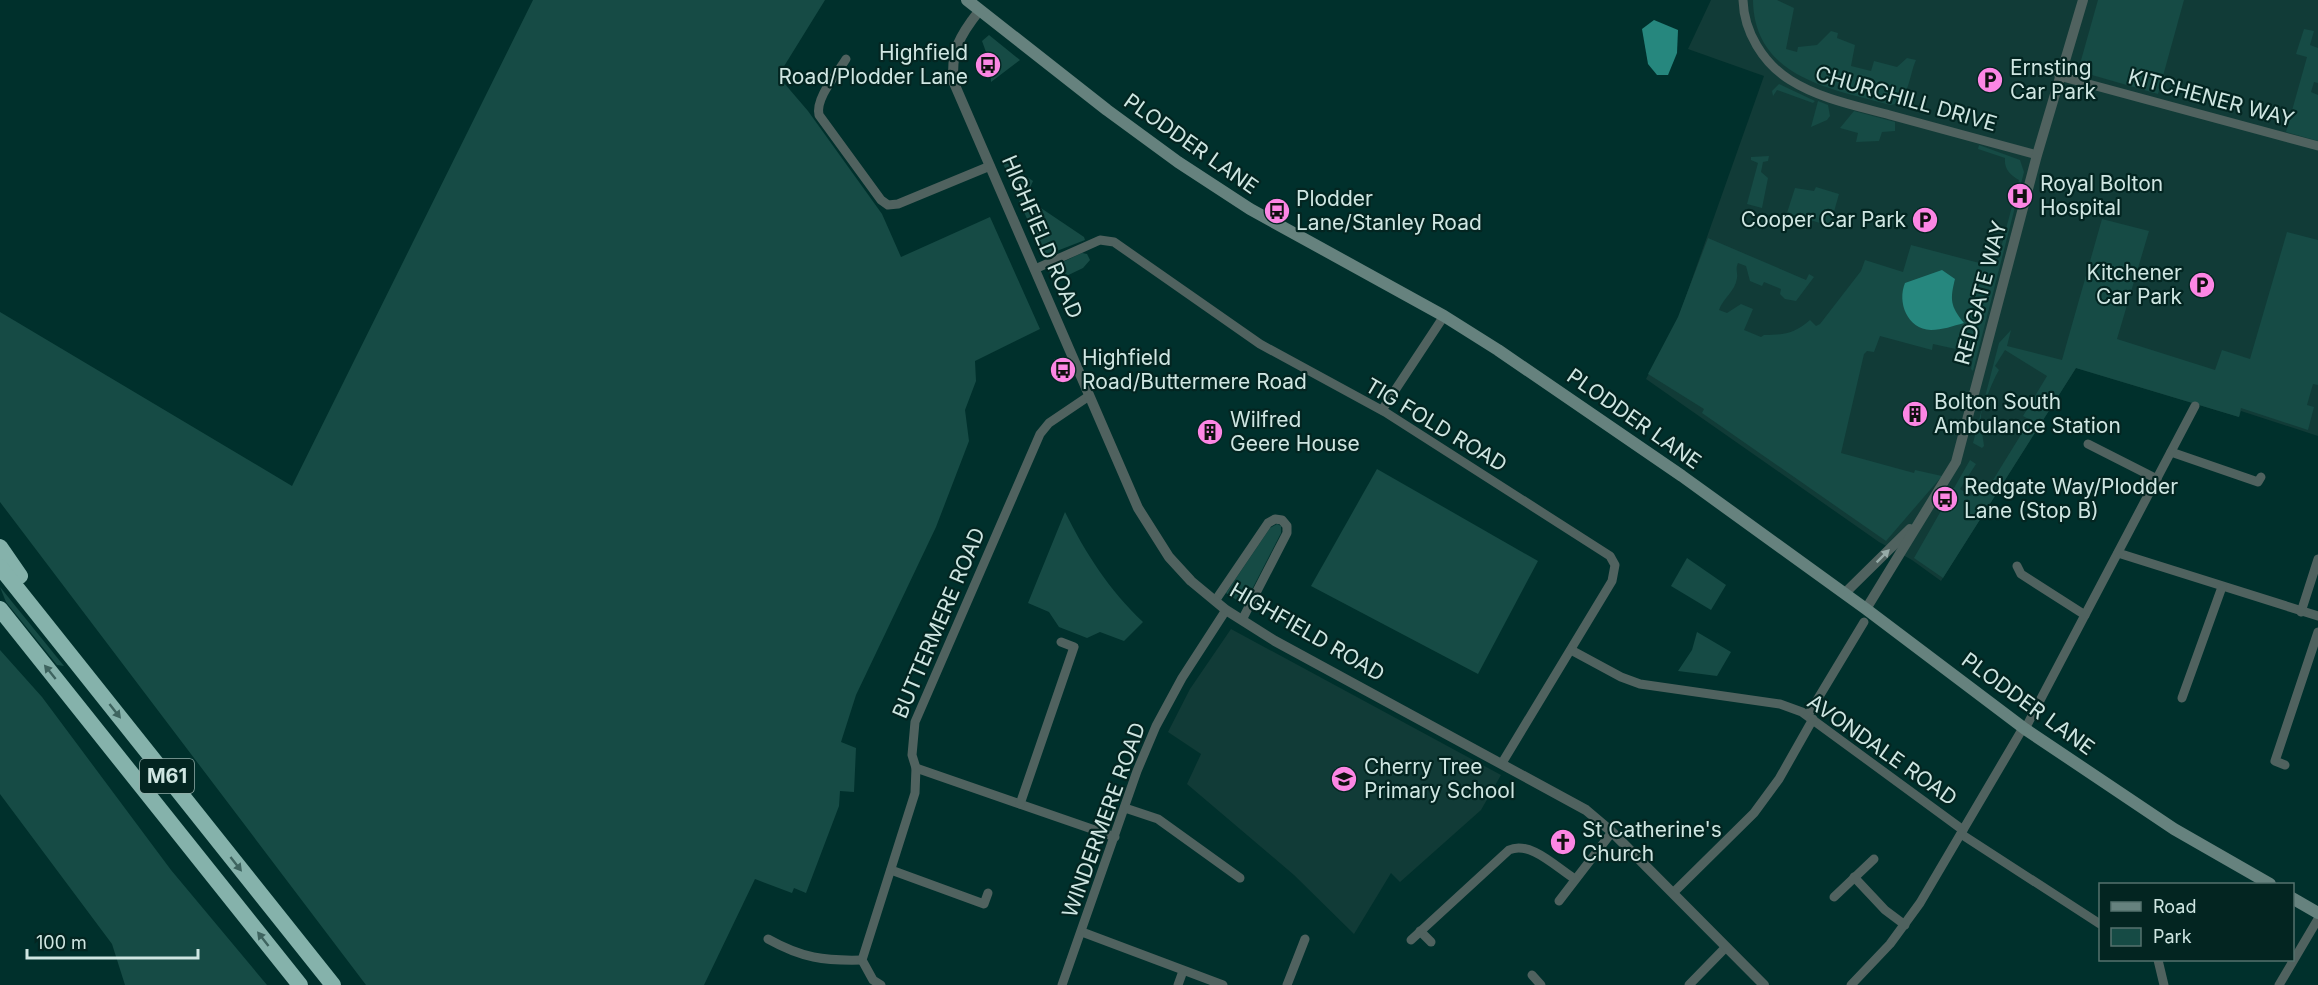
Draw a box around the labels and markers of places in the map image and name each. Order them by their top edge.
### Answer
place label: Highfield Road/Plodder Lane [779,40,968,89]
bus stop icon: Highfield Road/Plodder Lane [973,50,1003,80]
place label: Ernsting Car Park [2010,55,2096,104]
parking icon: Ernsting Car Park [1975,65,2005,95]
place label: Royal Bolton Hospital [2040,171,2163,220]
hospital icon: Royal Bolton Hospital [2005,181,2035,211]
place label: Plodder Lane/Stanley Road [1296,186,1482,235]
bus stop icon: Plodder Lane/Stanley Road [1262,196,1292,226]
parking icon: Cooper Car Park [1910,205,1940,235]
place label: Cooper Car Park [1741,207,1906,232]
place label: Kitchener Car Park [2087,260,2182,309]
parking icon: Kitchener Car Park [2187,270,2217,300]
place label: Highfield Road/Buttermere Road [1082,345,1307,394]
bus stop icon: Highfield Road/Buttermere Road [1048,355,1078,385]
place label: Bolton South Ambulance Station [1934,389,2121,438]
building icon: Bolton South Ambulance Station [1900,399,1930,429]
place label: Wilfred Geere House [1230,407,1360,456]
building icon: Wilfred Geere House [1195,417,1225,447]
place label: Redgate Way/Plodder Lane (Stop B) [1964,474,2178,523]
bus stop icon: Redgate Way/Plodder Lane (Stop B) [1930,484,1960,514]
place label: Cherry Tree Primary School [1364,754,1515,803]
school or university icon: Cherry Tree Primary School [1329,764,1359,794]
place label: St Catherine's Church [1582,817,1722,866]
church icon: St Catherine's Church [1548,827,1578,857]

